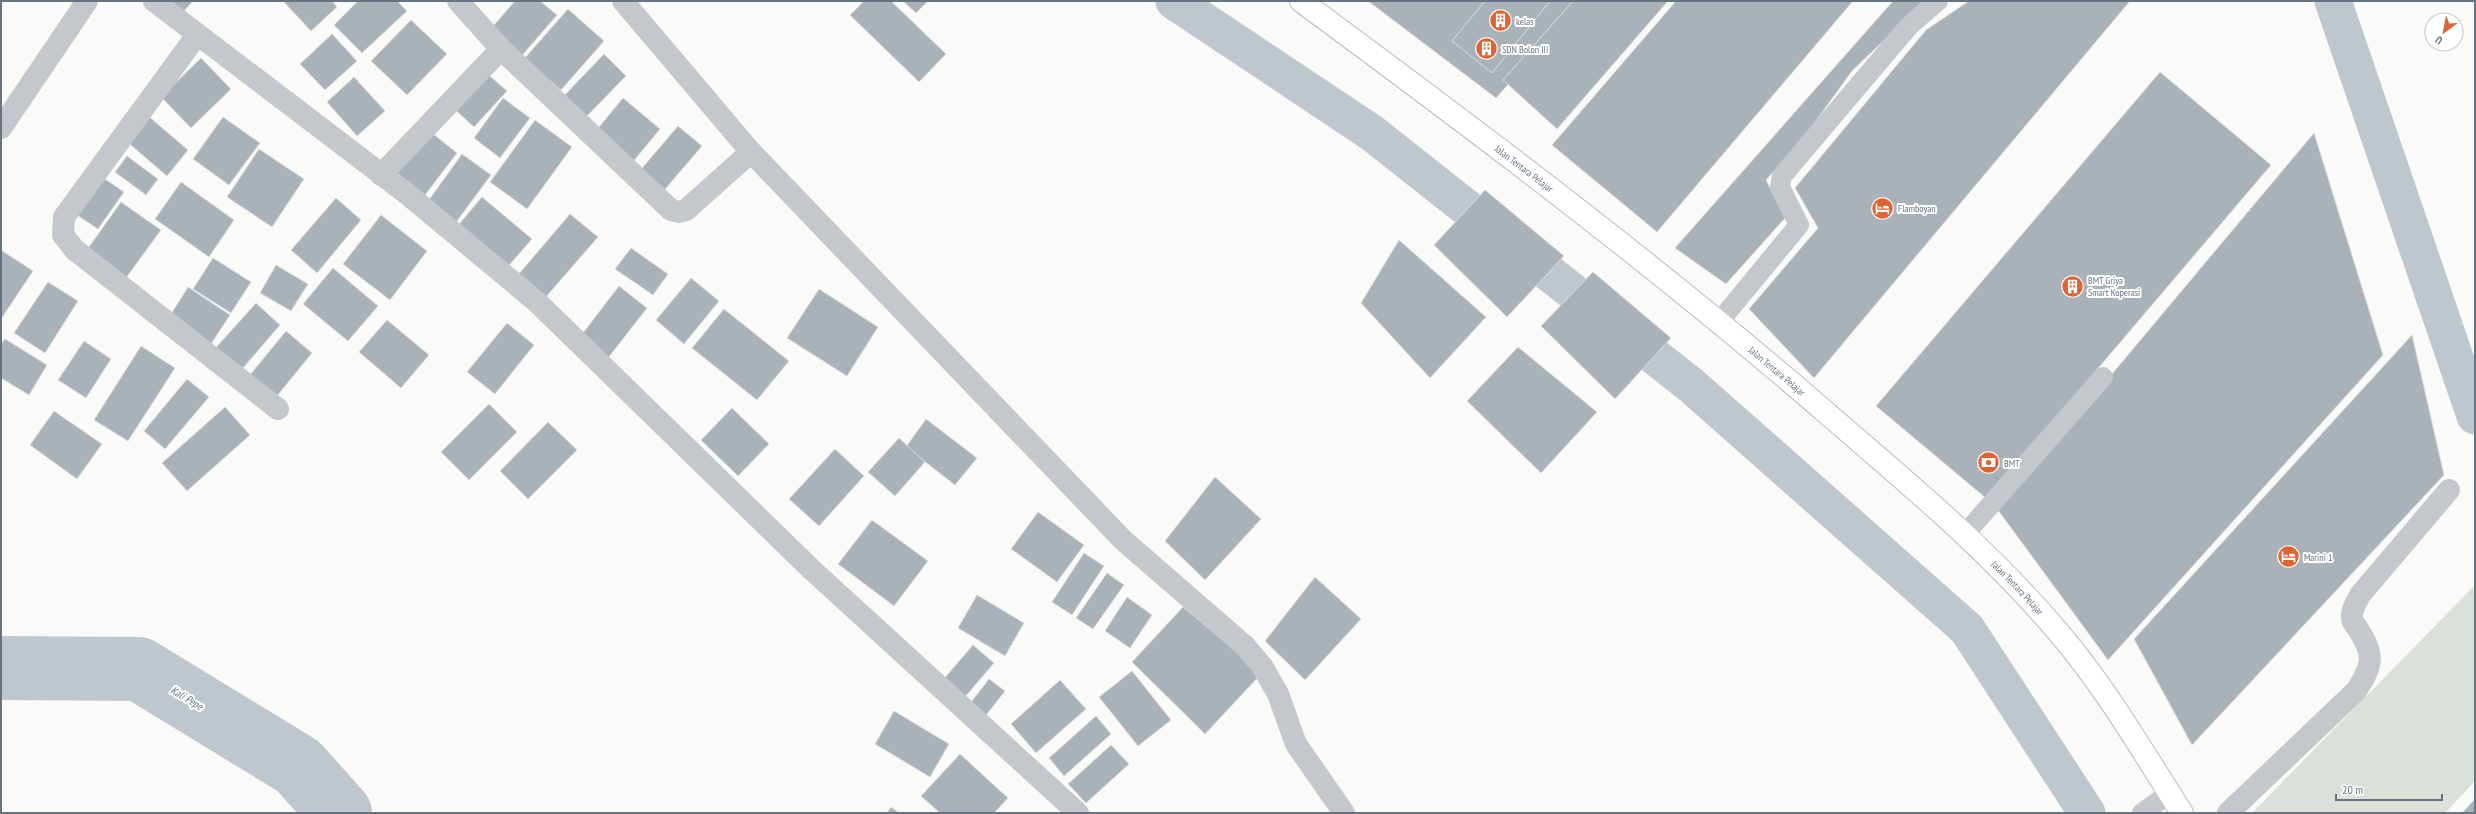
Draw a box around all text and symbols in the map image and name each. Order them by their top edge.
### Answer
building icon: kelas [1488,8,1514,34]
north arrow [2424,12,2464,52]
place label: kelas [1516,15,1534,28]
text: U [2432,33,2445,48]
building icon: SDN Bolon III [1473,36,1499,62]
place label: SDN Bolon III [1502,43,1548,56]
street label: Jalan Tentara Pelajar [1492,141,1556,195]
hotel icon: Flamboyan [1869,195,1895,221]
place label: Flamboyan [1898,202,1936,215]
building icon: BMT Griya Smart Koperasi [2060,273,2086,299]
place label: BMT Griya Smart Koperasi [2088,274,2140,299]
street label: Jalan Tentara Pelajar [1745,343,1808,399]
bank icon: BMT [1976,450,2002,476]
place label: BMT [2004,457,2020,470]
hotel icon: Marini 1 [2275,544,2301,570]
place label: Marini 1 [2304,551,2332,564]
street label: Jalan Tentara Pelajar [1988,557,2047,618]
water label: Kali Pepe [168,683,207,714]
scale bar [2336,776,2442,802]
text: 20 m [2342,782,2363,797]

